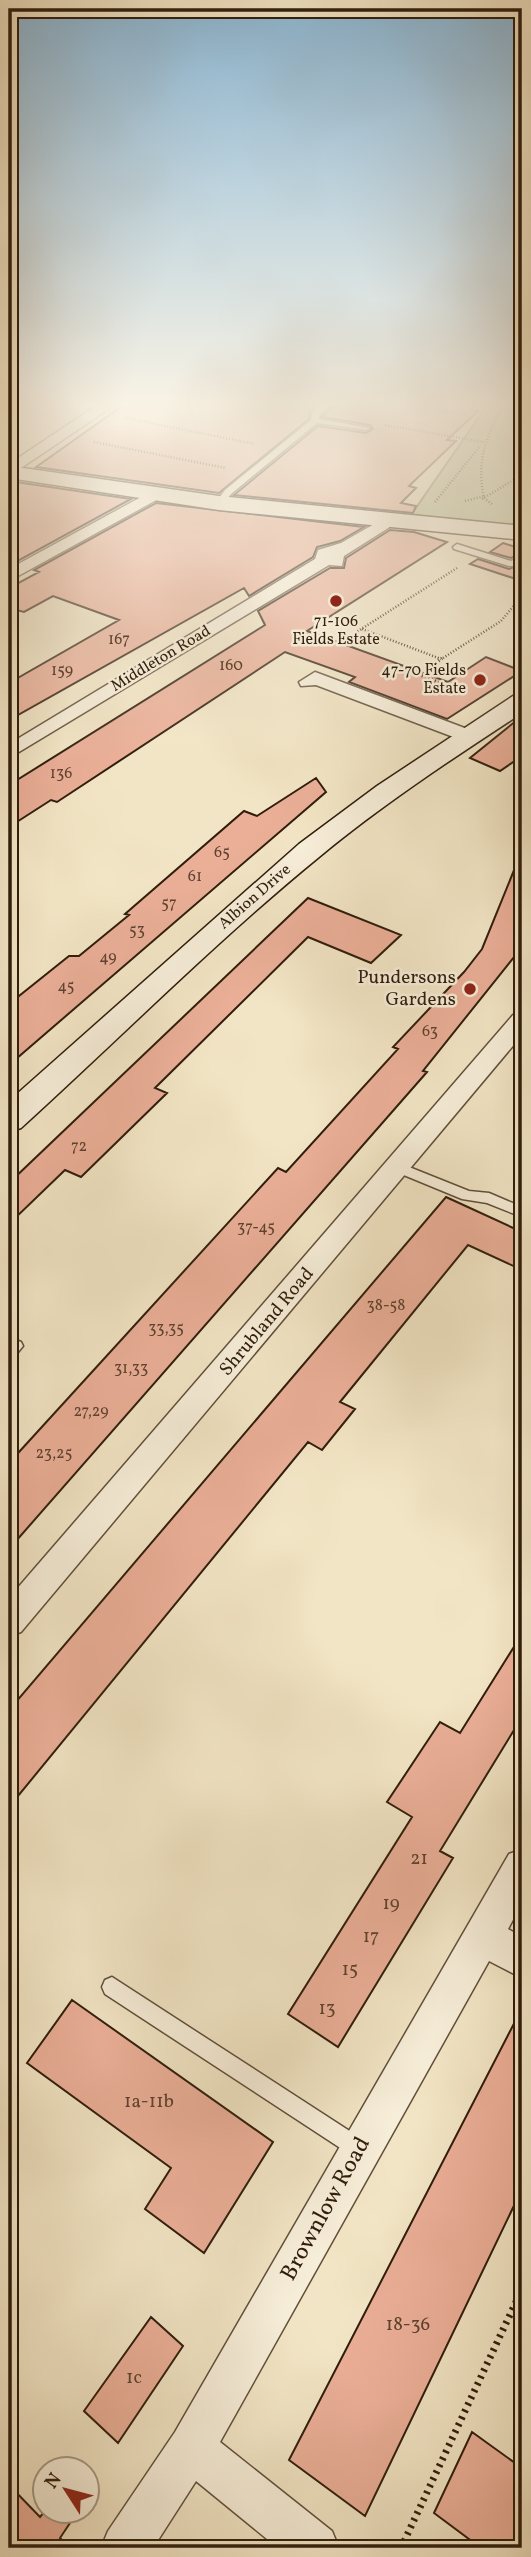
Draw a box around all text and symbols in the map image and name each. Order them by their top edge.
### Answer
marker: 71-106 Fields Estate [328,593,344,609]
place label: 71-106 Fields Estate [292,611,380,651]
street label: Middleton Road [107,620,215,698]
house number: 167 [108,629,130,651]
house number: 160 [219,655,243,677]
house number: 159 [51,660,73,682]
place label: 47-70 Fields Estate [381,660,466,700]
marker: 47-70 Fields Estate [472,672,488,688]
house number: 136 [50,763,72,785]
house number: 65 [214,842,230,864]
street label: Albion Drive [214,859,296,935]
house number: 61 [188,866,202,888]
house number: 57 [161,893,177,915]
house number: 53 [129,920,145,942]
house number: 49 [99,947,117,969]
place label: Pundersons Gardens [358,965,456,1013]
house number: 45 [58,976,74,998]
marker: Pundersons Gardens [462,981,478,997]
house number: 63 [422,1021,438,1043]
house number: 72 [71,1136,87,1158]
house number: 37-45 [237,1217,275,1239]
street label: Shrubland Road [214,1262,320,1382]
house number: 38-58 [367,1295,405,1317]
house number: 33,35 [148,1318,184,1340]
house number: 31,33 [114,1358,148,1380]
house number: 27,29 [73,1401,109,1423]
house number: 23,25 [36,1443,72,1465]
house number: 21 [410,1846,428,1872]
house number: 19 [382,1891,400,1917]
house number: 17 [363,1924,379,1950]
house number: 15 [342,1957,358,1983]
house number: 13 [318,1996,336,2022]
house number: 1a-11b [124,2089,174,2115]
street label: Brownlow Road [273,2131,379,2287]
house number: 18-36 [386,2312,430,2338]
house number: 1c [126,2365,142,2391]
north arrow [32,2456,102,2526]
text: N [39,2468,69,2494]

